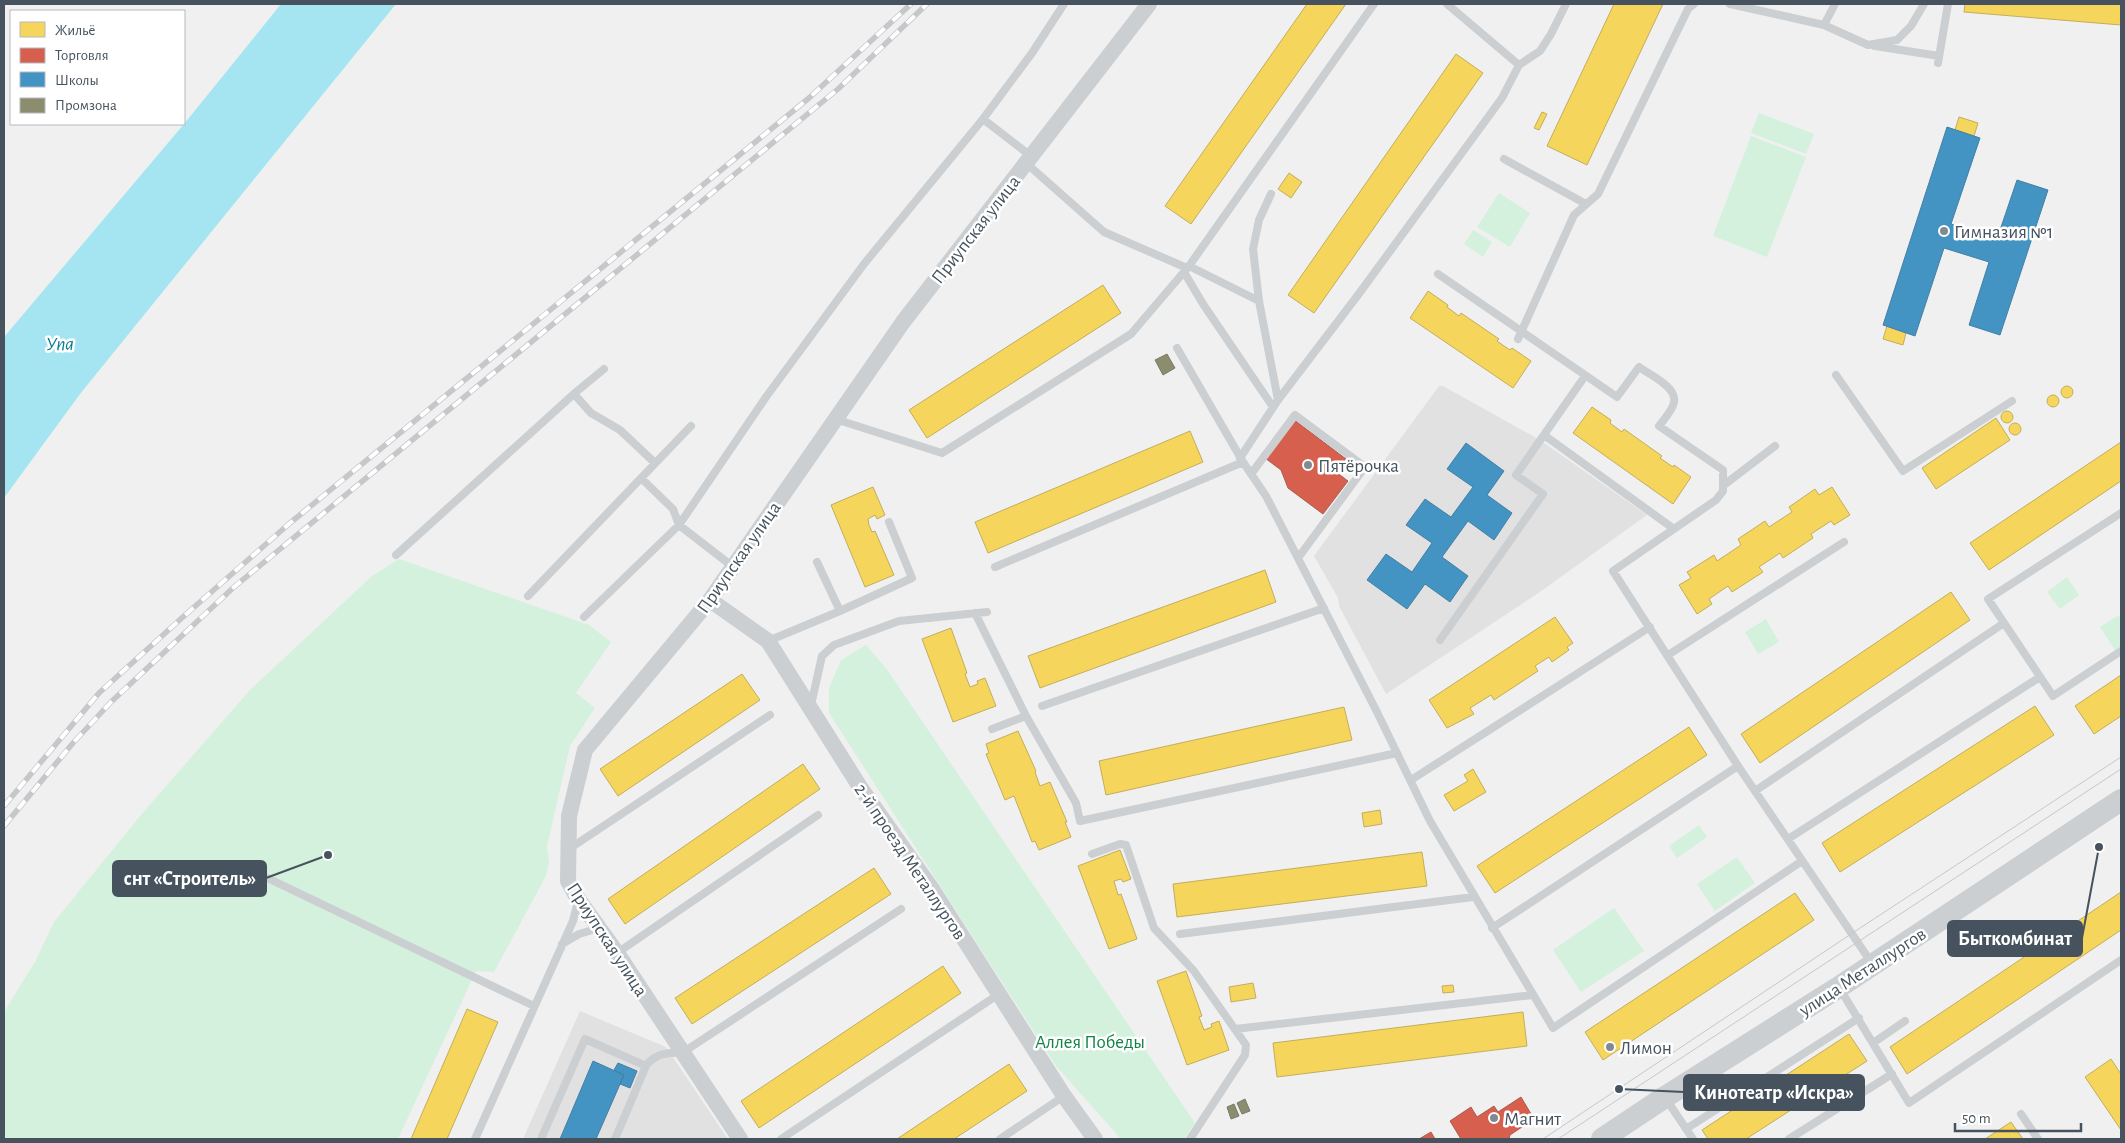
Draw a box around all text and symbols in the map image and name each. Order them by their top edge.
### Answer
legend [10,10,185,125]
text: Жильё [55,23,95,38]
text: Торговля [55,48,109,63]
text: Школы [55,73,99,88]
text: Промзона [55,98,117,113]
street label: Приупская улица [928,172,1024,288]
place label: Гимназия №1 [1954,223,2053,242]
marker: Гимназия №1 [1938,225,1950,237]
water label: Упа [46,334,74,354]
place label: Пятёрочка [1318,457,1399,476]
marker: Пятёрочка [1302,459,1314,471]
street label: Приупская улица [694,498,785,617]
street label: 2-й проезд Металлургов [850,780,969,944]
callout: снт «Строитель» [113,861,266,896]
text: снт «Строитель» [124,869,256,889]
street label: Приупская улица [563,880,651,1000]
callout: Быткомбинат [1948,921,2082,956]
street label: улица Металлургов [1795,924,1930,1021]
text: Быткомбинат [1958,929,2072,949]
park label: Аллея Победы [1035,1033,1145,1052]
place label: Лимон [1620,1039,1672,1058]
marker: Лимон [1604,1041,1616,1053]
callout: Кинотеатр «Искра» [1684,1075,1864,1110]
text: Кинотеатр «Искра» [1694,1083,1854,1103]
scale bar [1955,1100,2081,1132]
place label: Магнит [1504,1110,1561,1129]
text: 50 m [1962,1111,1991,1126]
marker: Магнит [1488,1112,1500,1124]

